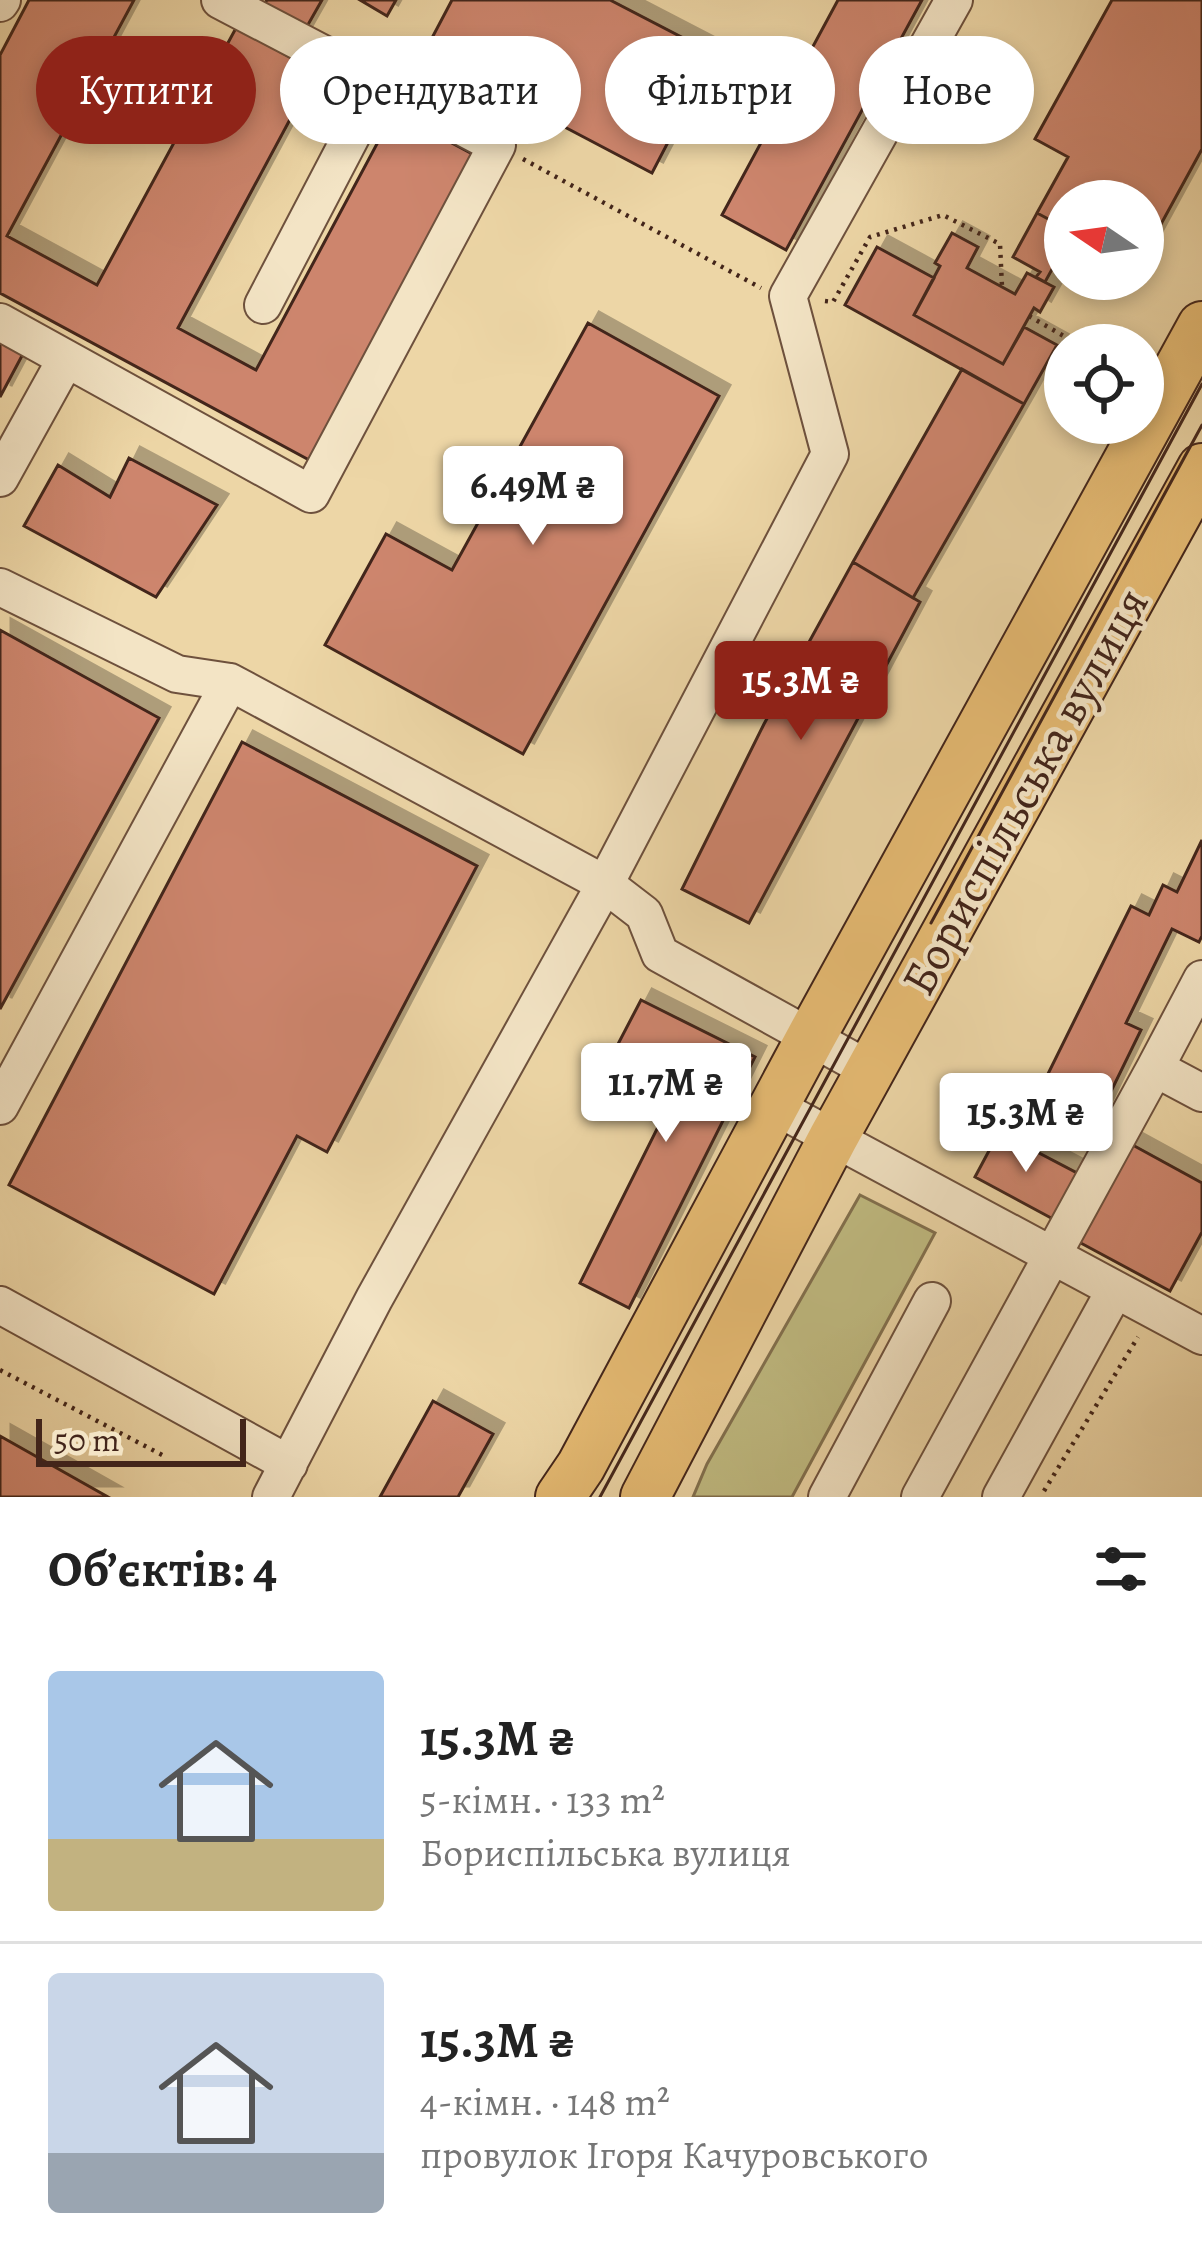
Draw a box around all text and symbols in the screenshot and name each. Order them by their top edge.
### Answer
chip: Купити [36,36,256,144]
chip: Орендувати [280,36,581,144]
chip: Фільтри [605,36,835,144]
chip: Нове [859,36,1034,144]
north arrow [1044,180,1164,300]
map controls [1044,180,1164,444]
button: locate [1044,324,1164,444]
pin: 6.49M ₴ [422,446,644,548]
text: 6.49M ₴ [470,458,596,511]
street label: Бориспільська вулиця [885,576,1164,1007]
pin: 15.3M ₴ [690,641,912,743]
text: 15.3M ₴ [742,653,860,706]
pin: 11.7M ₴ [555,1043,777,1145]
text: 11.7M ₴ [608,1055,724,1108]
pin: 15.3M ₴ [915,1073,1137,1175]
text: 15.3M ₴ [967,1085,1085,1138]
scale bar [36,1413,246,1466]
text: 50 m [54,1417,120,1462]
text: Об’єктів: 4 [48,1534,277,1604]
icon: filters [1088,1536,1154,1602]
text: 15.3M ₴ [420,1703,575,1773]
icon: home [144,1719,288,1863]
text: 5-кімн. · 133 m² [420,1773,665,1826]
text: Бориспільська вулиця [420,1826,791,1879]
text: 15.3M ₴ [420,2005,575,2075]
icon: home [144,2021,288,2165]
text: 4-кімн. · 148 m² [420,2075,670,2128]
text: провулок Ігоря Качуровського [420,2128,928,2181]

